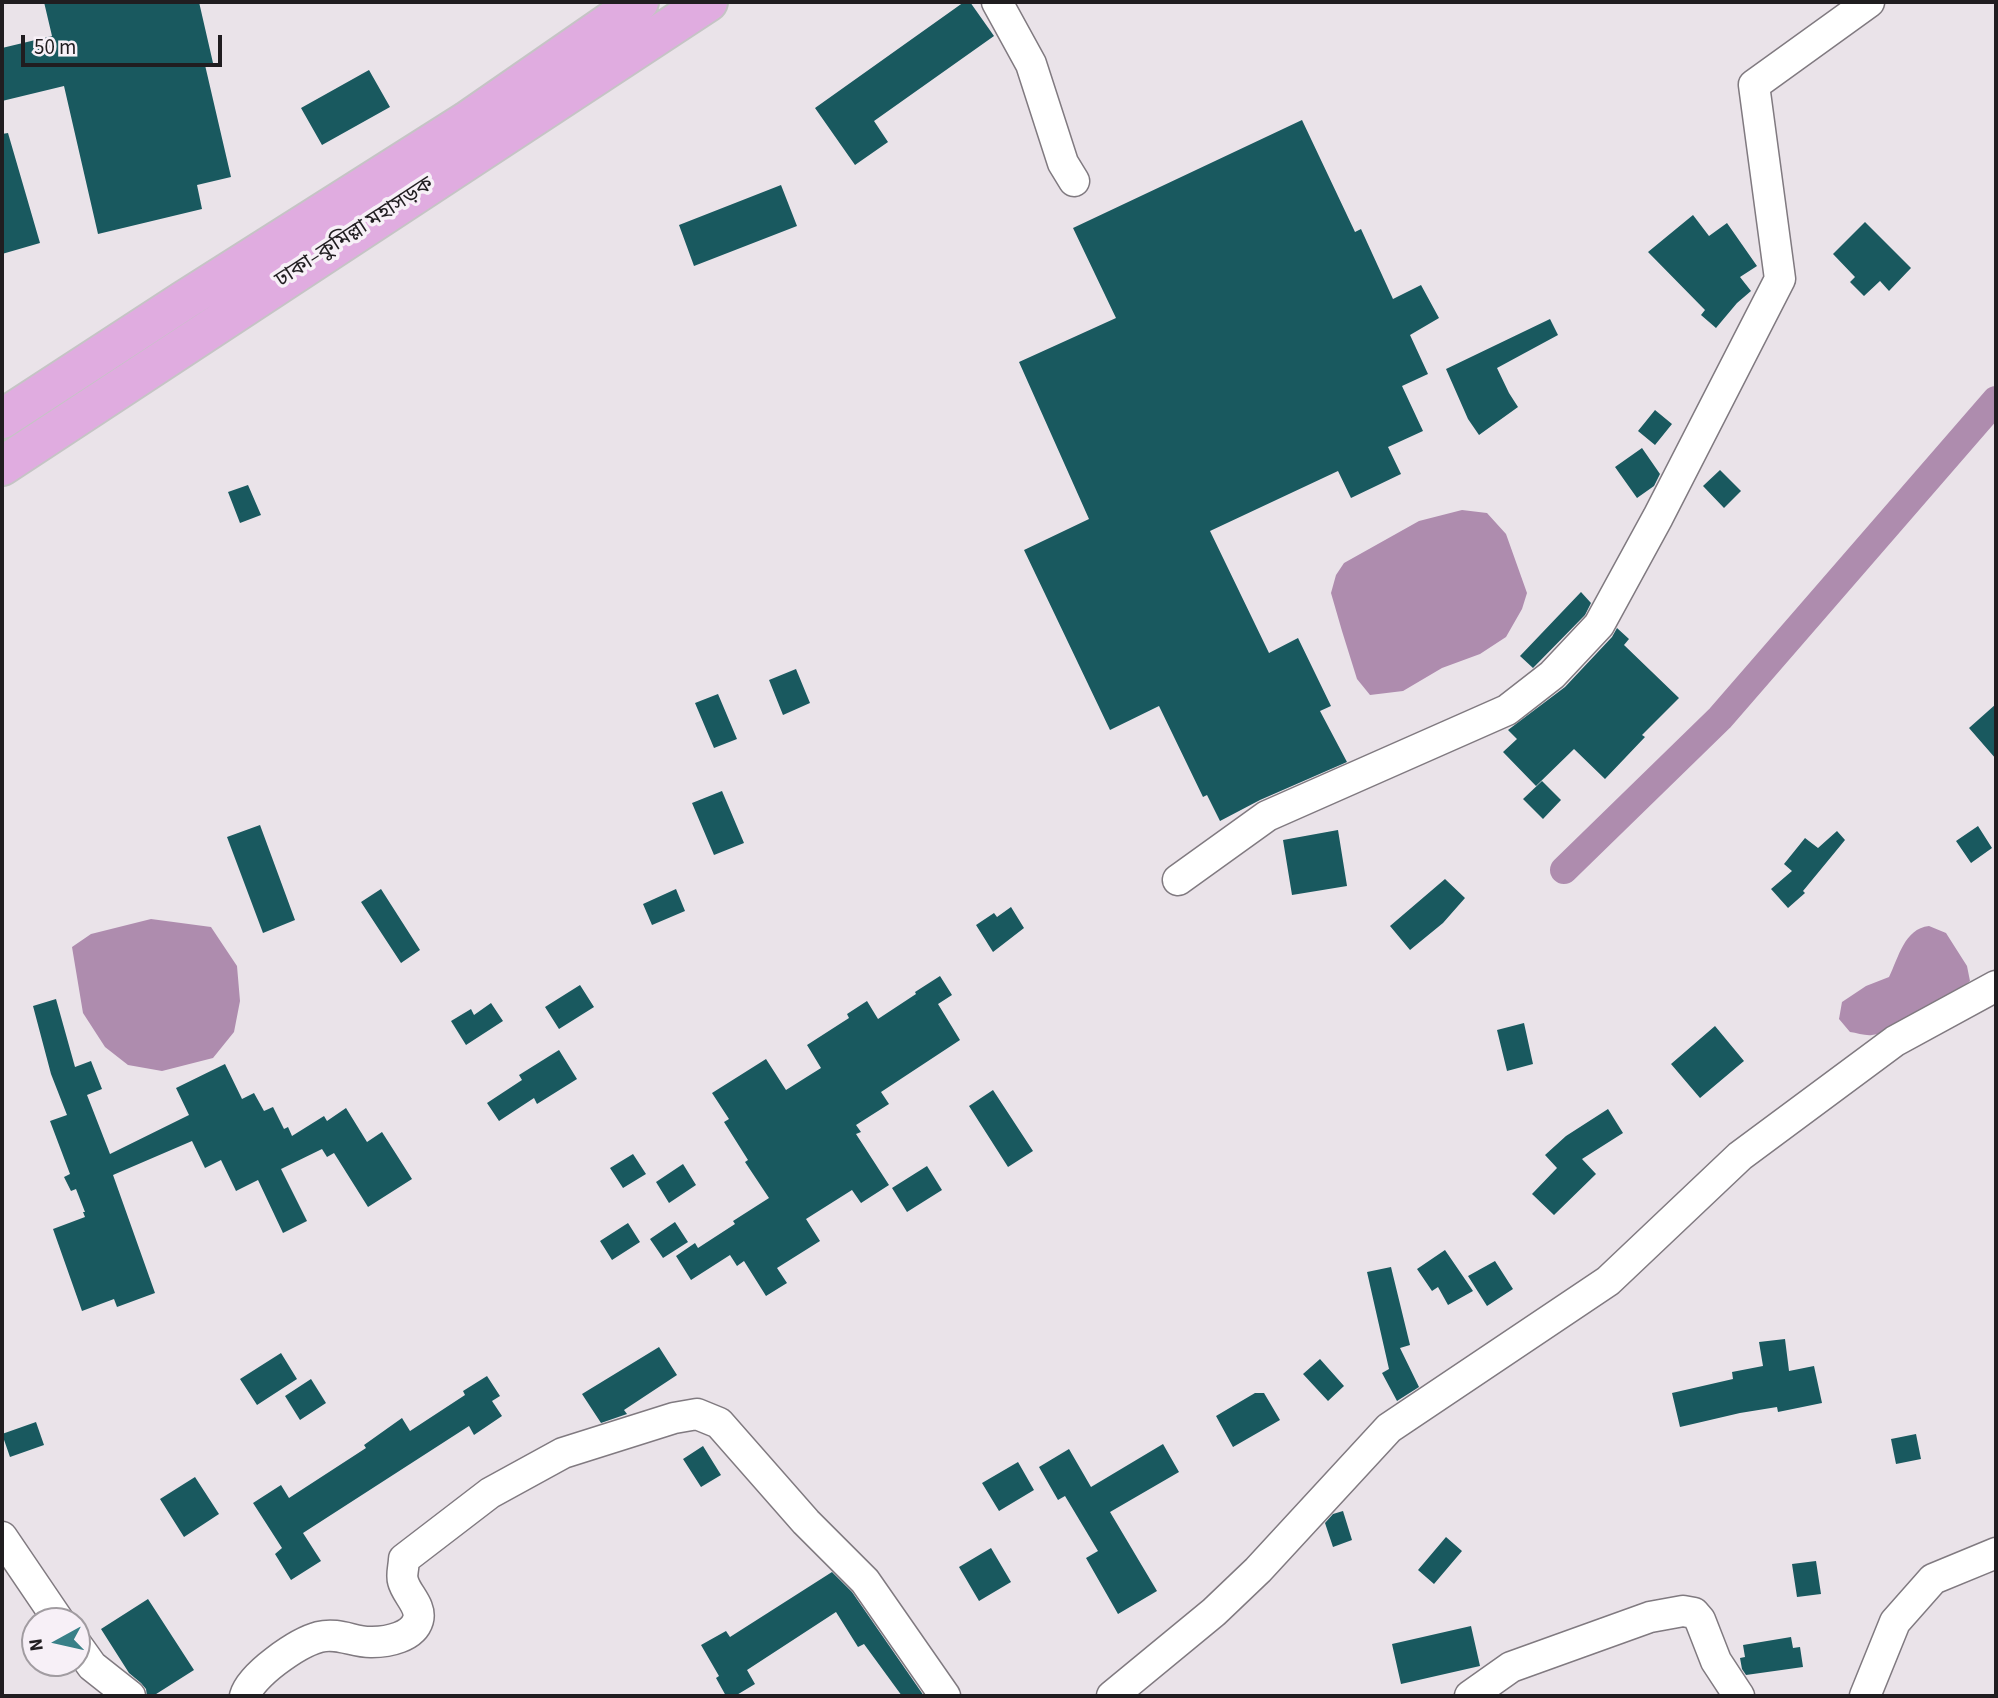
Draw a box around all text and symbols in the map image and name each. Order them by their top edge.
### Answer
scale bar [24,21,226,65]
text: 50 m [34,32,76,62]
street label: ঢাকা–কুমিল্লা মহাসড়ক [271,172,439,294]
north arrow [21,1607,91,1677]
text: N [22,1637,51,1653]

